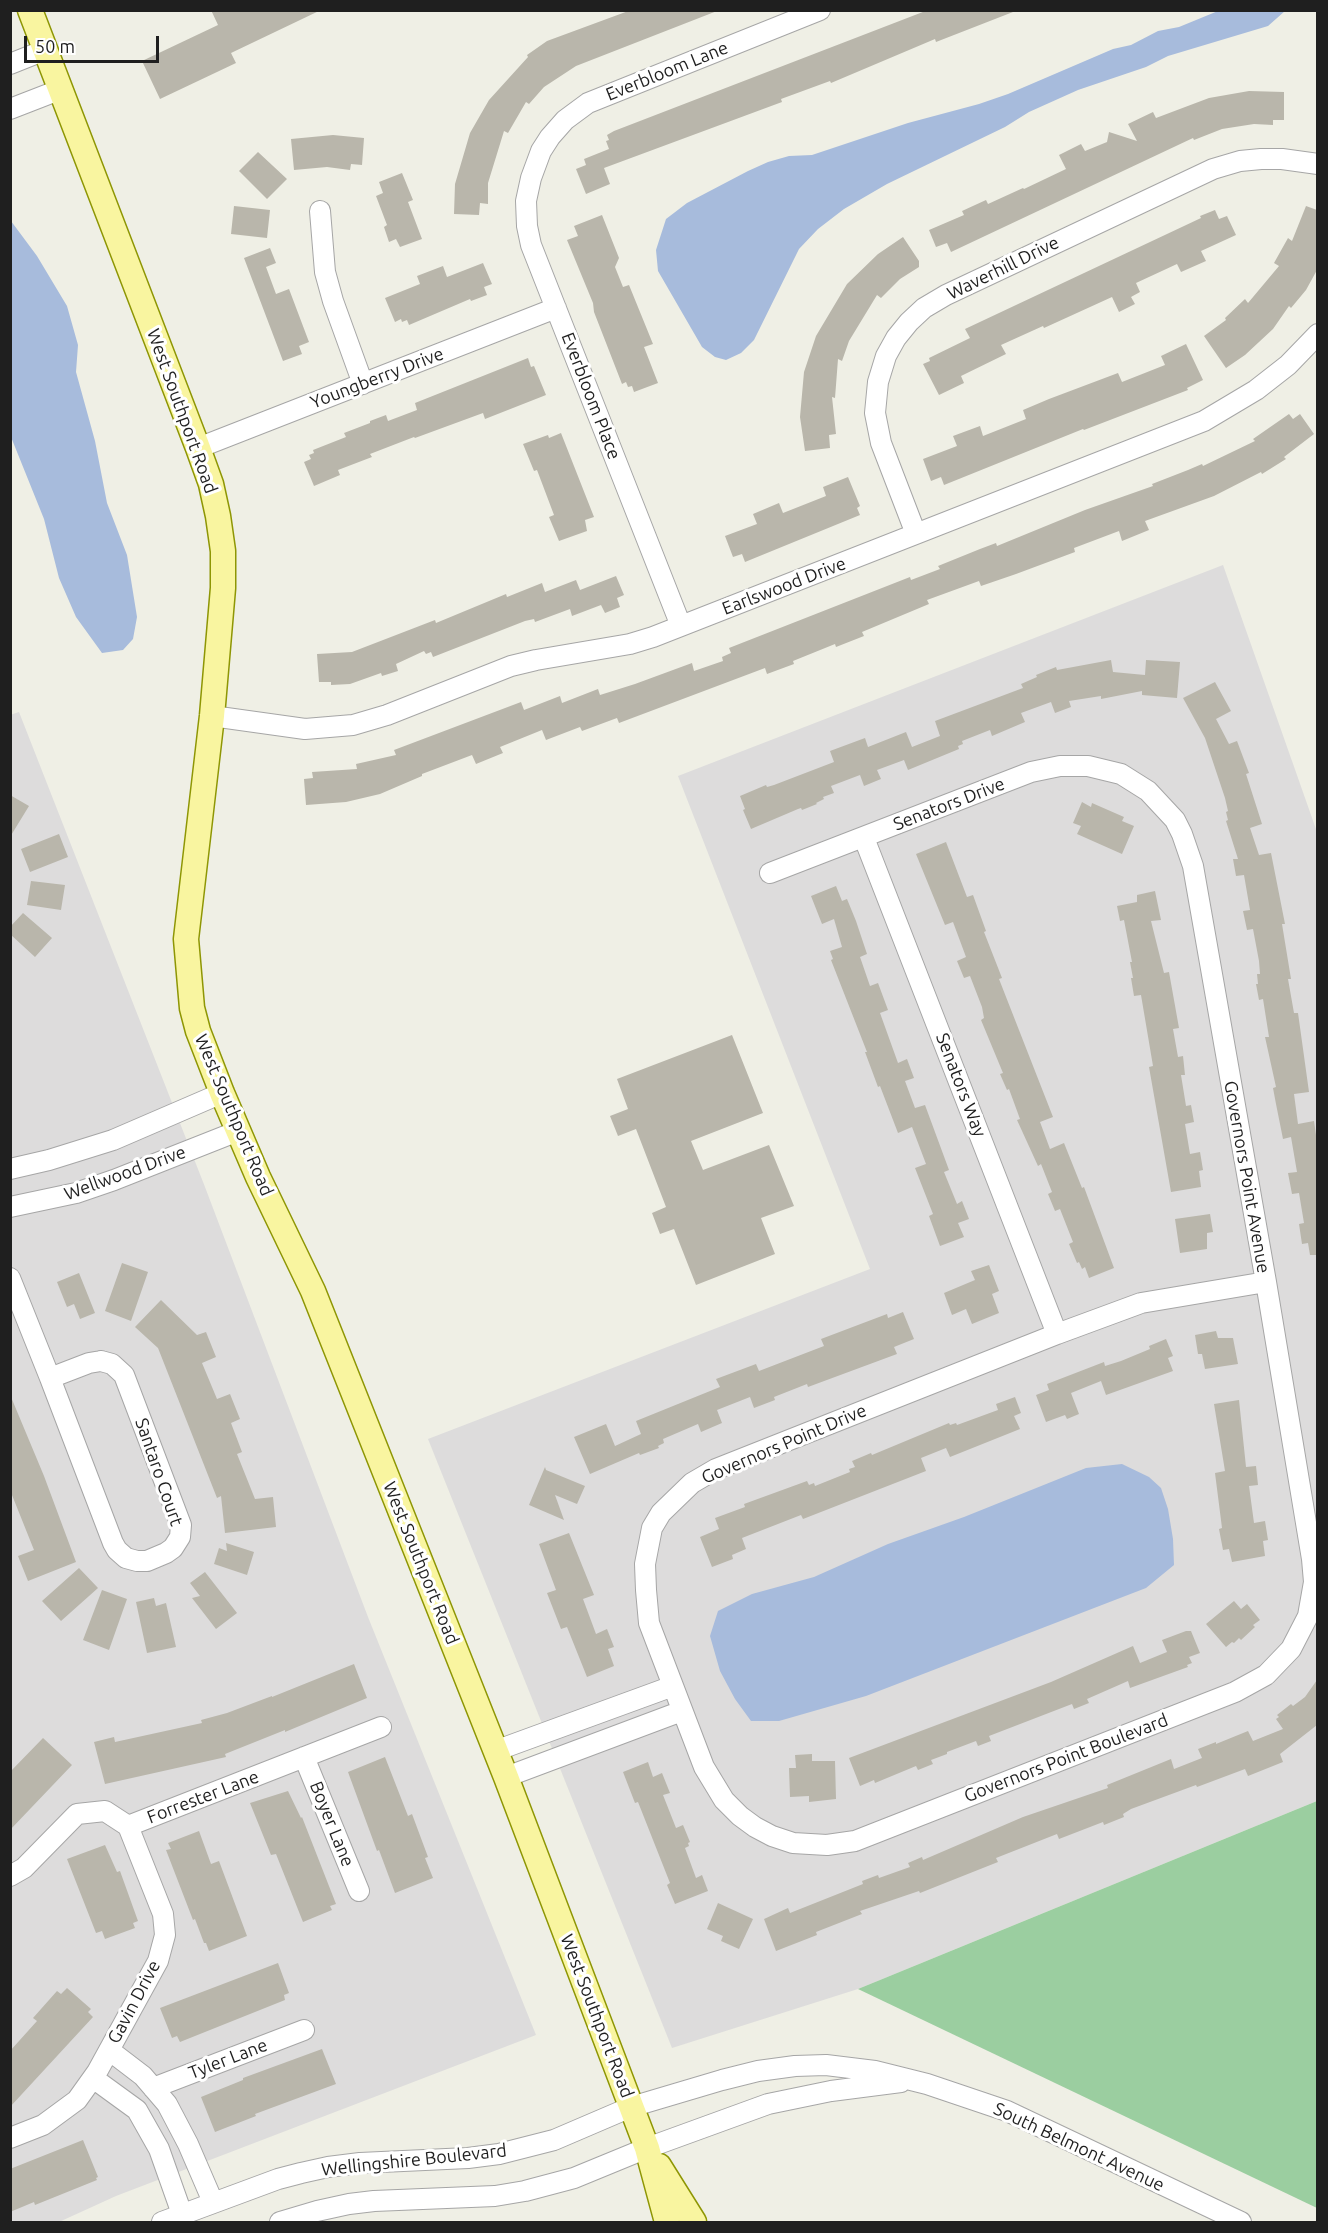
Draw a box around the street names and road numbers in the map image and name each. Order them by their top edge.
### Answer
street label: Everbloom Lane [603,37,731,105]
street label: Waverhill Drive [944,232,1062,304]
street label: West Southport Road [142,326,222,496]
street label: Everbloom Place [557,329,625,463]
street label: Youngberry Drive [307,343,447,413]
street label: Earlswood Drive [719,552,849,620]
street label: Senators Drive [890,773,1008,835]
street label: Senators Way [931,1030,991,1140]
street label: West Southport Road [190,1031,278,1199]
street label: Governors Point Avenue [1219,1079,1275,1275]
street label: Wellwood Drive [61,1141,189,1205]
street label: Governors Point Drive [698,1399,870,1489]
street label: Santaro Court [130,1415,188,1529]
street label: West Southport Road [378,1479,464,1647]
street label: Governors Point Boulevard [961,1709,1171,1807]
street label: Forrester Lane [144,1766,262,1828]
street label: Boyer Lane [305,1778,359,1870]
street label: West Southport Road [556,1931,638,2101]
street label: Gavin Drive [103,1957,165,2047]
street label: Tyler Lane [186,2034,270,2084]
street label: South Belmont Avenue [990,2098,1168,2196]
street label: Wellingshire Boulevard [320,2140,508,2180]

